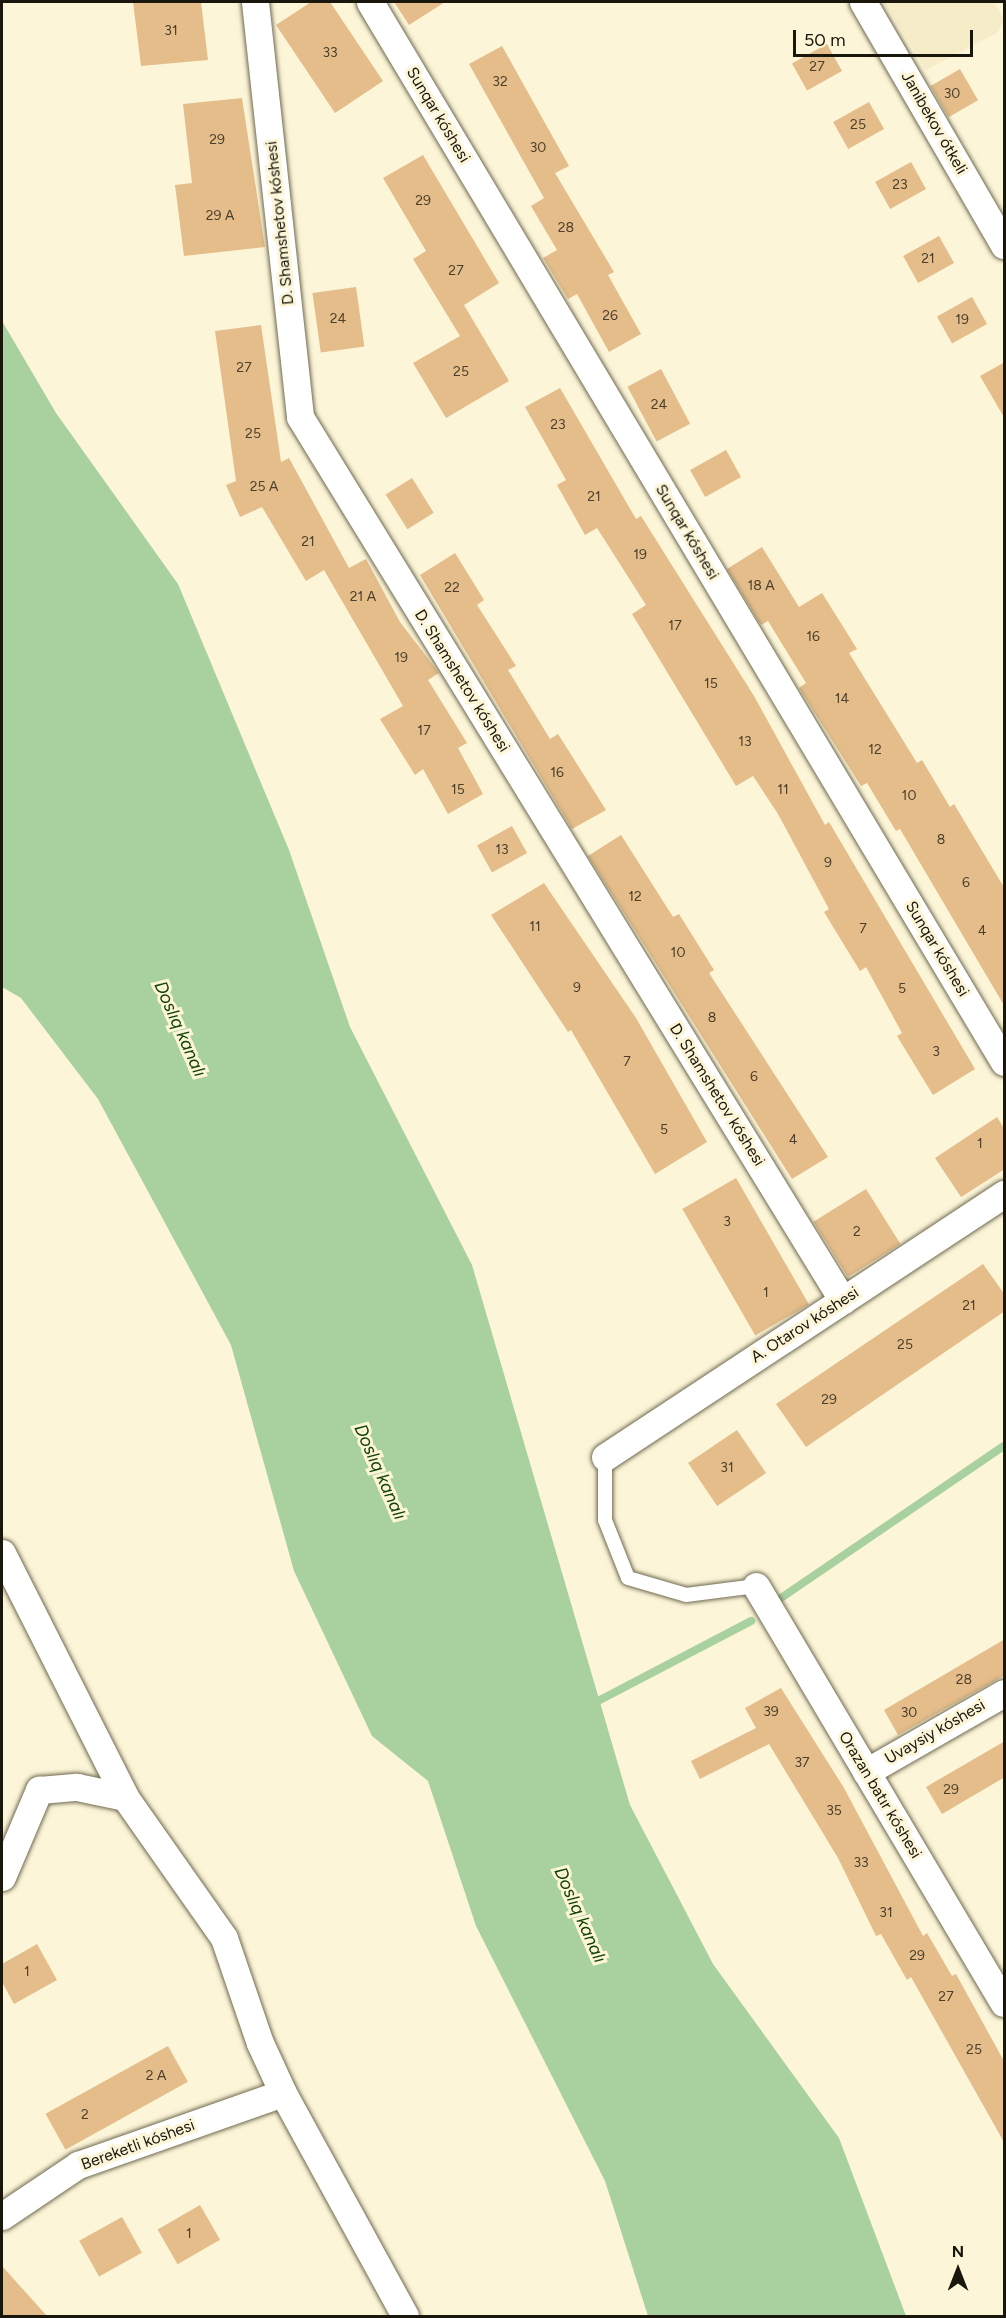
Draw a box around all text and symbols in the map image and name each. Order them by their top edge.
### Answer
scale bar [796,18,976,56]
house number: 31 [164,23,178,39]
text: 50 m [804,29,846,51]
house number: 33 [322,45,338,61]
house number: 27 [809,59,825,75]
street label: Sunqar kóshesi [402,64,474,166]
street label: Janibekov ótkeli [897,68,971,178]
house number: 32 [492,74,508,90]
house number: 30 [944,86,960,102]
house number: 25 [850,117,866,133]
house number: 29 [209,132,225,148]
street label: D. Shamshetov kóshesi [262,140,298,306]
house number: 30 [530,140,546,156]
house number: 23 [892,177,908,193]
house number: 29 [415,193,431,209]
house number: 29 А [206,208,234,224]
house number: 28 [558,220,574,236]
house number: 21 [921,251,935,267]
house number: 27 [448,263,464,279]
house number: 26 [602,308,618,324]
house number: 24 [330,311,346,327]
house number: 19 [955,312,969,328]
house number: 27 [236,360,252,376]
house number: 25 [453,364,469,380]
house number: 24 [651,397,667,413]
house number: 23 [550,417,566,433]
house number: 25 [245,426,261,442]
house number: 25 А [250,479,278,495]
street label: Sunqar kóshesi [651,481,723,583]
house number: 21 [587,489,601,505]
house number: 21 [301,534,315,550]
house number: 19 [633,547,647,563]
house number: 18 А [747,578,775,594]
house number: 22 [444,580,460,596]
house number: 21 А [350,589,376,605]
street label: D. Shamshetov kóshesi [410,606,514,756]
house number: 17 [668,618,682,634]
house number: 16 [806,629,820,645]
house number: 19 [394,650,408,666]
house number: 15 [704,676,718,692]
house number: 14 [835,691,849,707]
house number: 17 [417,723,431,739]
house number: 13 [738,734,752,750]
house number: 12 [868,742,882,758]
house number: 16 [550,765,564,781]
house number: 15 [451,782,465,798]
house number: 11 [777,782,789,798]
house number: 10 [902,788,916,804]
house number: 8 [937,832,945,848]
house number: 13 [495,842,509,858]
house number: 9 [824,855,832,871]
house number: 6 [962,875,970,891]
house number: 12 [628,889,642,905]
street label: Sunqar kóshesi [901,898,973,1000]
house number: 11 [529,919,541,935]
house number: 7 [859,921,867,937]
house number: 4 [978,923,986,939]
house number: 10 [671,945,685,961]
water label: Doslıq kanalı [149,978,211,1080]
house number: 9 [573,980,581,996]
house number: 5 [898,981,906,997]
house number: 8 [708,1010,716,1026]
street label: D. Shamshetov kóshesi [665,1020,769,1170]
house number: 3 [932,1044,940,1060]
house number: 7 [623,1054,631,1070]
house number: 6 [750,1069,758,1085]
house number: 5 [660,1122,668,1138]
house number: 4 [789,1132,797,1148]
house number: 1 [977,1136,983,1152]
house number: 3 [723,1214,731,1230]
house number: 2 [853,1224,861,1240]
street label: A. Otarov kóshesi [748,1283,862,1367]
house number: 1 [763,1285,769,1301]
house number: 21 [962,1298,976,1314]
house number: 25 [897,1337,913,1353]
house number: 29 [821,1392,837,1408]
water label: Doslıq kanalı [349,1421,411,1523]
house number: 31 [720,1460,734,1476]
house number: 28 [956,1672,972,1688]
street label: Uvaysiy kóshesi [881,1696,989,1768]
house number: 39 [763,1704,779,1720]
house number: 30 [901,1705,917,1721]
street label: Orazan batır kóshesi [835,1728,925,1862]
house number: 37 [794,1755,810,1771]
house number: 29 [943,1782,959,1798]
house number: 35 [826,1803,842,1819]
house number: 33 [853,1855,869,1871]
water label: Doslıq kanalı [549,1864,611,1966]
house number: 31 [879,1905,893,1921]
house number: 29 [909,1948,925,1964]
house number: 1 [24,1964,30,1980]
house number: 27 [938,1989,954,2005]
house number: 25 [966,2042,982,2058]
house number: 2 А [146,2068,166,2084]
house number: 2 [81,2107,89,2123]
street label: Bereketli kóshesi [79,2116,197,2174]
house number: 1 [186,2226,192,2242]
north arrow [928,2240,988,2300]
text: N [952,2242,964,2261]

